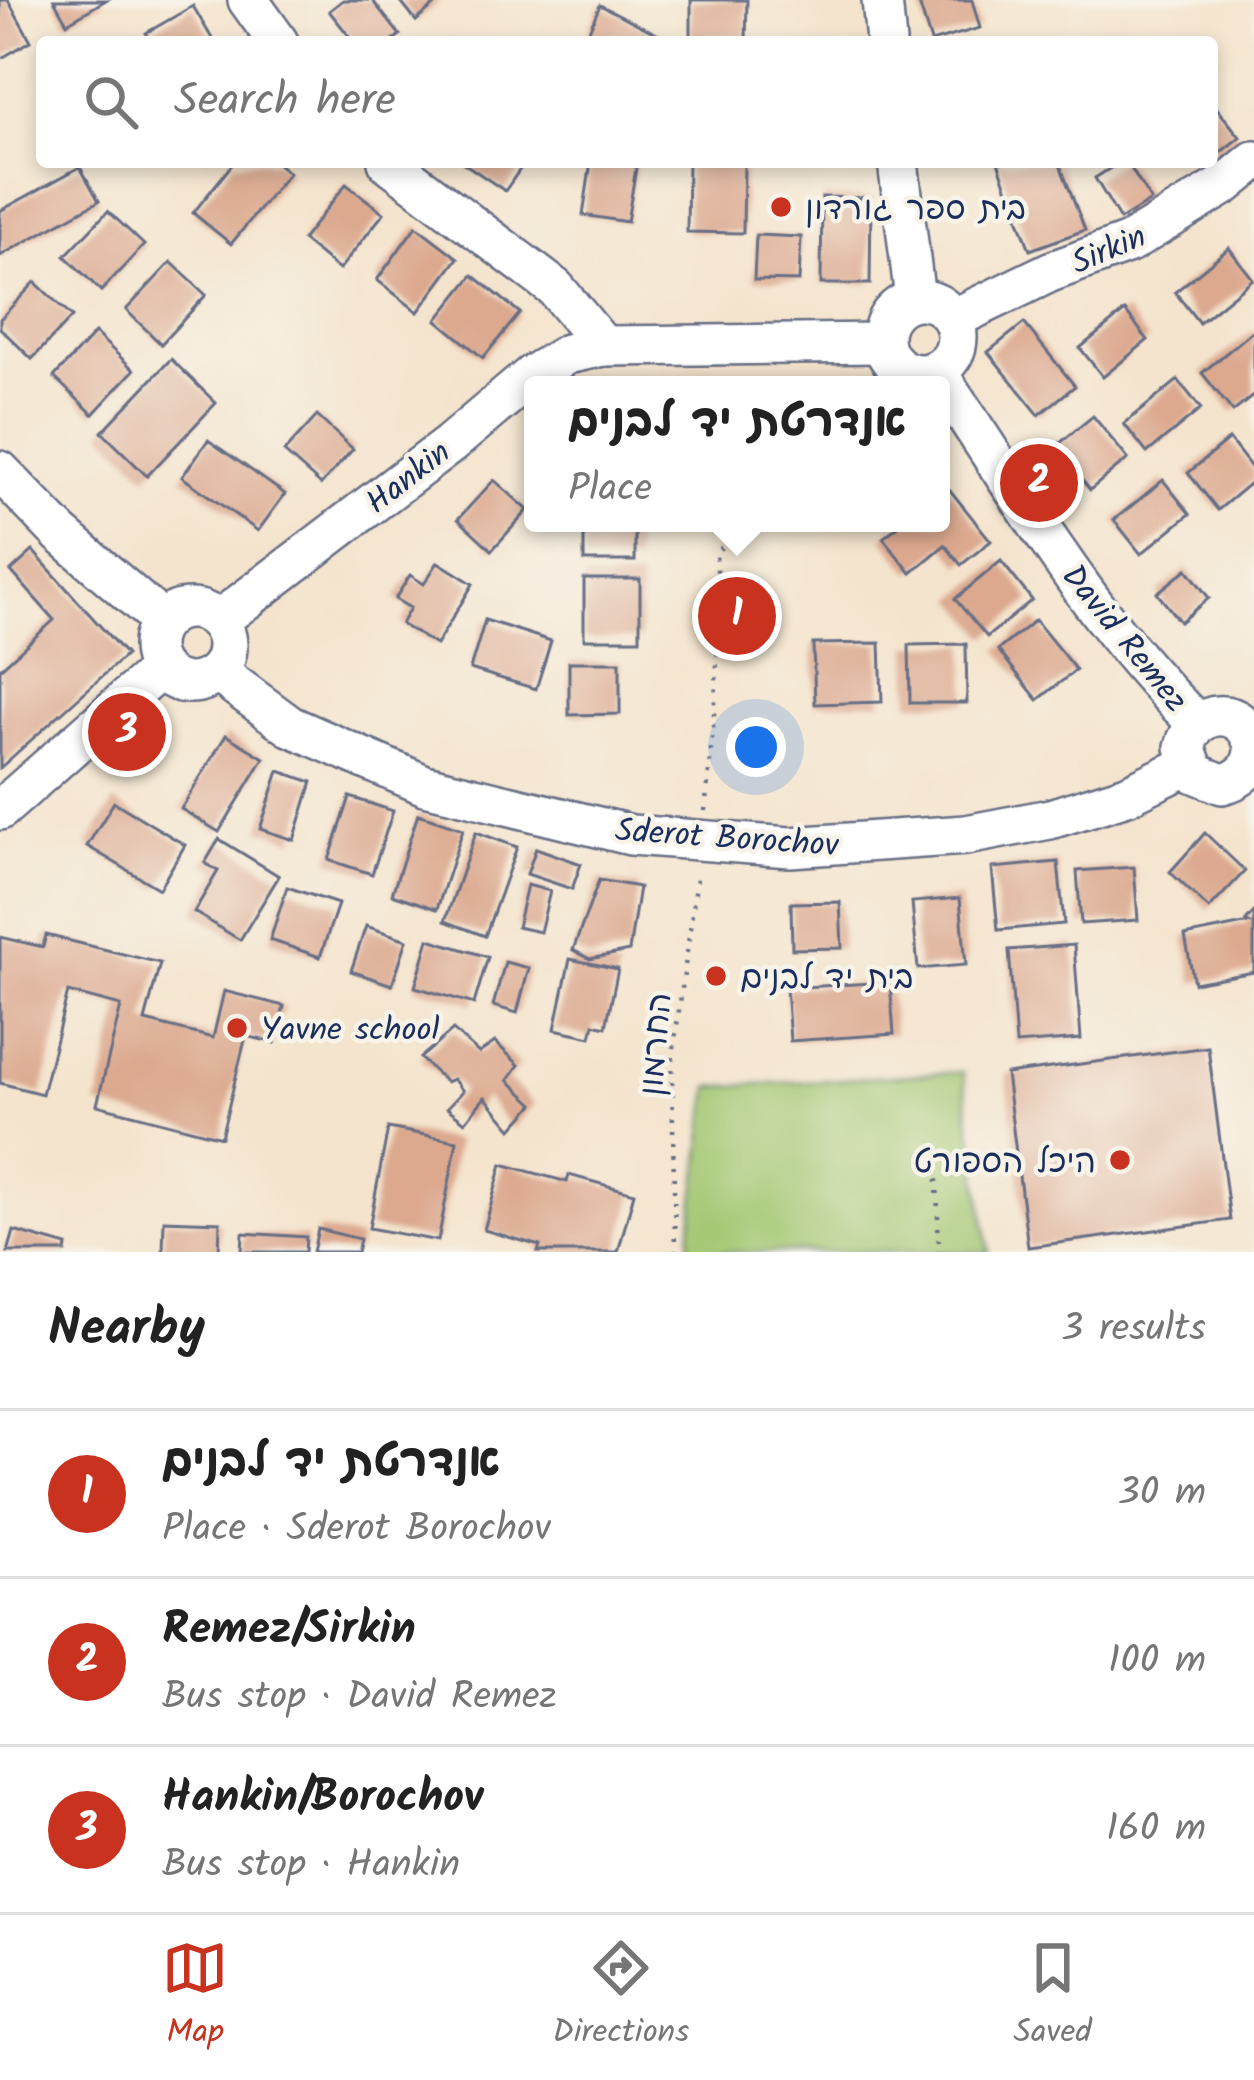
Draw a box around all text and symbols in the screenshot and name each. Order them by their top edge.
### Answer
search box [36,36,1218,168]
text: Search here [174,66,396,138]
icon: search [78,69,144,135]
place label: בית ספר גורדון [805,184,1026,237]
marker: בית ספר גורדון [768,194,794,220]
street label: Sirkin [1063,212,1155,291]
popup [524,376,950,532]
text: אנדרטת יד לבנים [568,387,906,459]
street label: Hankin [355,428,463,529]
pin: 2 [1000,438,1078,528]
text: Place [568,459,652,521]
street label: David Remez [1047,553,1200,725]
pin: 1 [698,571,776,661]
pin: 3 [88,687,166,777]
your location [726,717,786,777]
street label: Sderot Borochov [613,805,841,874]
place label: בית יד לבנים [740,953,913,1006]
marker: בית יד לבנים [703,963,729,989]
street label: החרמון [627,990,688,1098]
place label: Yavne school [261,1005,439,1058]
marker: Yavne school [224,1015,250,1041]
place label: היכל הספורט [913,1137,1096,1190]
marker: היכל הספורט [1107,1147,1133,1173]
text: Nearby [48,1290,205,1371]
text: 3 results [1061,1299,1206,1361]
text: אנדרטת יד לבנים [162,1427,500,1499]
text: 1 [81,1463,93,1525]
text: 30 m [1118,1463,1206,1525]
text: Place · Sderot Borochov [162,1499,551,1561]
text: Remez/Sirkin [162,1595,416,1667]
text: 2 [76,1631,98,1693]
text: 100 m [1108,1631,1206,1693]
text: Bus stop · David Remez [162,1667,557,1729]
text: Hankin/Borochov [162,1763,483,1835]
text: 3 [76,1799,98,1861]
text: 160 m [1106,1799,1206,1861]
text: Bus stop · Hankin [162,1835,460,1897]
tab: Map [162,1935,228,2060]
tab: Directions [552,1935,689,2060]
tab: Saved [1014,1935,1092,2060]

